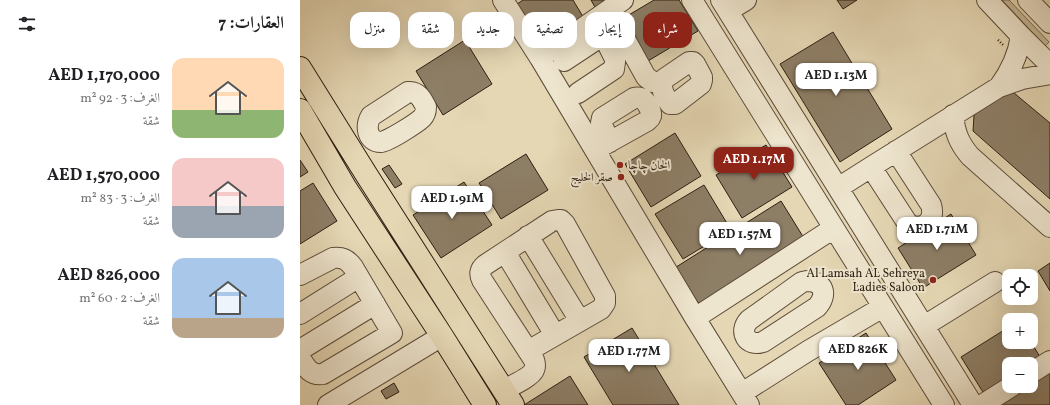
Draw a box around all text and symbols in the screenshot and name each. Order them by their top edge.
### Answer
text: العقارات: 7 [218,12,284,35]
chip: منزل [350,12,400,48]
chip: شقة [408,12,454,48]
chip: جديد [462,12,514,48]
chip: تصفية [522,12,577,48]
chip: إيجار [585,12,635,48]
chip: شراء [643,12,692,48]
icon: filters [16,13,38,35]
pin: AED 1.13M [790,63,882,97]
text: AED 1,170,000 [48,64,160,87]
text: AED 1.13M [805,67,867,85]
icon: home [204,74,252,122]
text: الغرف: 3 · 92 m² [80,90,160,108]
text: شقة [143,113,160,131]
pin: AED 1.17M [708,147,800,181]
text: AED 1.17M [723,151,785,169]
place label: الخان چاچا [628,158,671,174]
marker: الخان چاچا [615,160,625,170]
text: AED 1,570,000 [47,164,160,187]
place label: صقر الخليج [570,170,613,188]
marker: صقر الخليج [616,172,626,182]
icon: home [204,174,252,222]
pin: AED 1.91M [406,186,498,220]
text: الغرف: 3 · 83 m² [81,190,160,208]
text: AED 1.91M [420,190,484,208]
text: شقة [143,213,160,231]
pin: AED 1.71M [891,217,983,251]
text: AED 1.71M [906,221,968,239]
pin: AED 1.57M [694,222,786,256]
text: AED 1.57M [708,226,772,244]
text: AED 826,000 [57,264,160,287]
place label: Al Lamsah AL Sehreya Ladies Saloon [806,266,925,296]
map controls [1002,269,1038,393]
button: locate [1002,269,1038,305]
icon: home [204,274,252,322]
marker: Al Lamsah AL Sehreya Ladies Saloon [928,275,938,285]
text: الغرف: 2 · 60 m² [79,290,160,308]
text: شقة [143,313,160,331]
button: + [1002,313,1038,349]
pin: AED 826K [817,337,899,371]
pin: AED 1.77M [583,339,675,373]
text: AED 826K [828,341,888,359]
text: AED 1.77M [597,343,661,361]
button: − [1002,357,1038,393]

